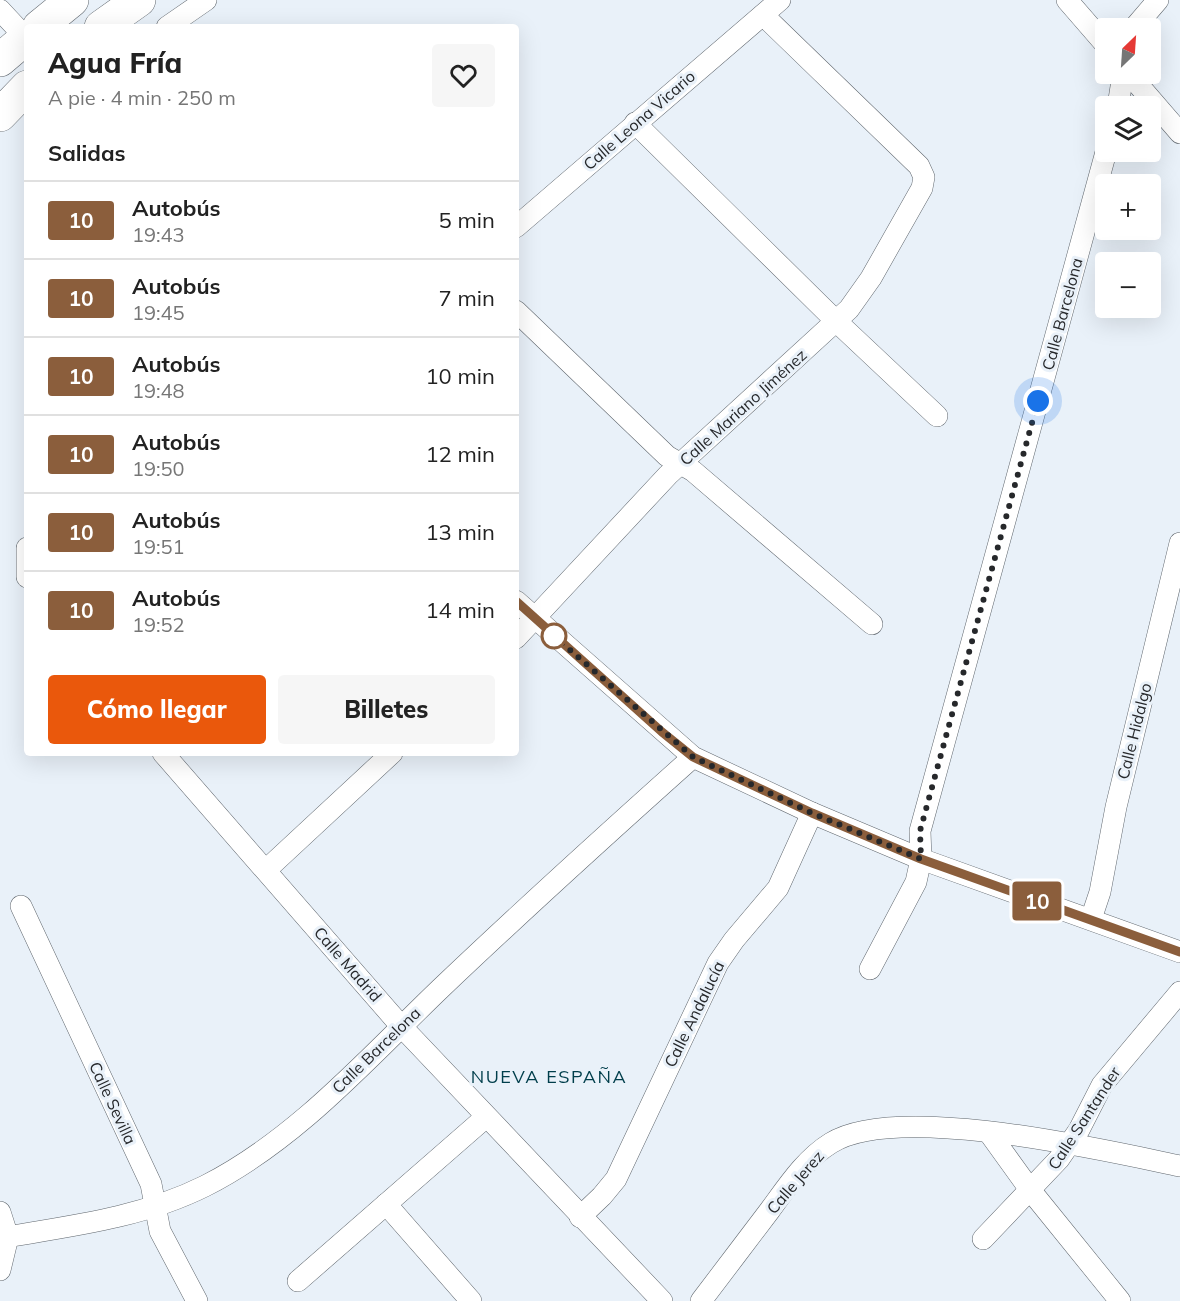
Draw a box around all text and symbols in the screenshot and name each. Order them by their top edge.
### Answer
north arrow [1095,18,1161,84]
map controls [1095,18,1161,318]
button: heart [432,44,495,107]
text: Agua Fría [48,45,182,80]
street label: Calle Leona Vicario [579,66,699,174]
text: A pie · 4 min · 250 m [48,85,236,110]
button: layers [1095,96,1161,162]
text: Salidas [48,139,126,167]
button: + [1095,174,1161,240]
text: Autobús [132,194,221,222]
text: 5 min [439,206,495,234]
text: 10 [68,207,94,233]
text: 19:43 [132,222,185,247]
button: − [1095,252,1161,318]
street label: Calle Barcelona [1037,256,1087,372]
text: Autobús [132,272,221,300]
text: 7 min [439,284,495,312]
text: 10 [68,285,94,311]
text: 19:45 [132,300,185,325]
street label: Calle Mariano Jiménez [675,345,811,469]
text: Autobús [132,350,221,378]
text: 10 min [425,362,495,390]
text: 10 [68,363,94,389]
text: 19:48 [132,378,185,403]
your location [1023,386,1053,416]
text: Autobús [132,428,221,456]
text: 12 min [425,440,495,468]
text: 10 [68,441,94,467]
text: 19:50 [132,456,185,481]
text: Autobús [132,506,221,534]
text: 13 min [425,518,495,546]
text: 10 [68,519,94,545]
text: 19:51 [132,534,185,559]
text: Autobús [132,584,221,612]
text: 14 min [425,596,495,624]
text: 10 [68,597,94,623]
text: 19:52 [132,612,185,637]
unlabelled marker [541,623,567,649]
button: Cómo llegar [48,675,266,744]
button: Billetes [278,675,495,744]
street label: Calle Hidalgo [1112,681,1156,781]
line badge: 10 [1010,882,1064,920]
text: 10 [1024,888,1050,914]
street label: Calle Madrid [310,922,386,1006]
street label: Calle Andalucía [660,958,728,1070]
street label: Calle Barcelona [328,1003,424,1097]
street label: Calle Sevilla [85,1058,141,1148]
street label: Calle Santander [1043,1063,1125,1173]
district label: NUEVA ESPAÑA [471,1065,627,1088]
street label: Calle Jerez [762,1146,828,1218]

